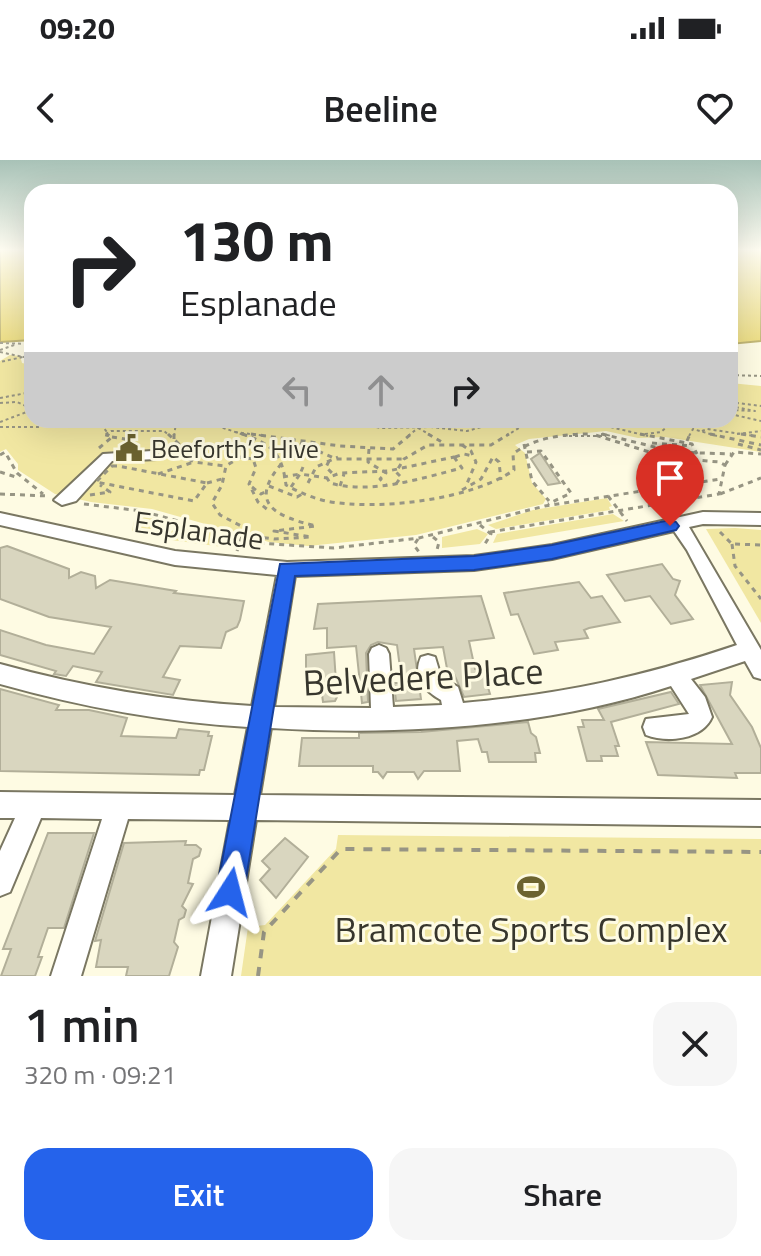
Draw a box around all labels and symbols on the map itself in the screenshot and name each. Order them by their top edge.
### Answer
place label: Beeforth’s Hive [151,429,319,468]
public building icon: Beeforth’s Hive [114,433,144,463]
pin [636,444,704,526]
street label: Esplanade [131,498,267,562]
street label: Belvedere Place [301,642,545,710]
position arrow [188,850,272,934]
sports icon: Bramcote Sports Complex [516,872,546,902]
place label: Bramcote Sports Complex [334,901,728,956]

